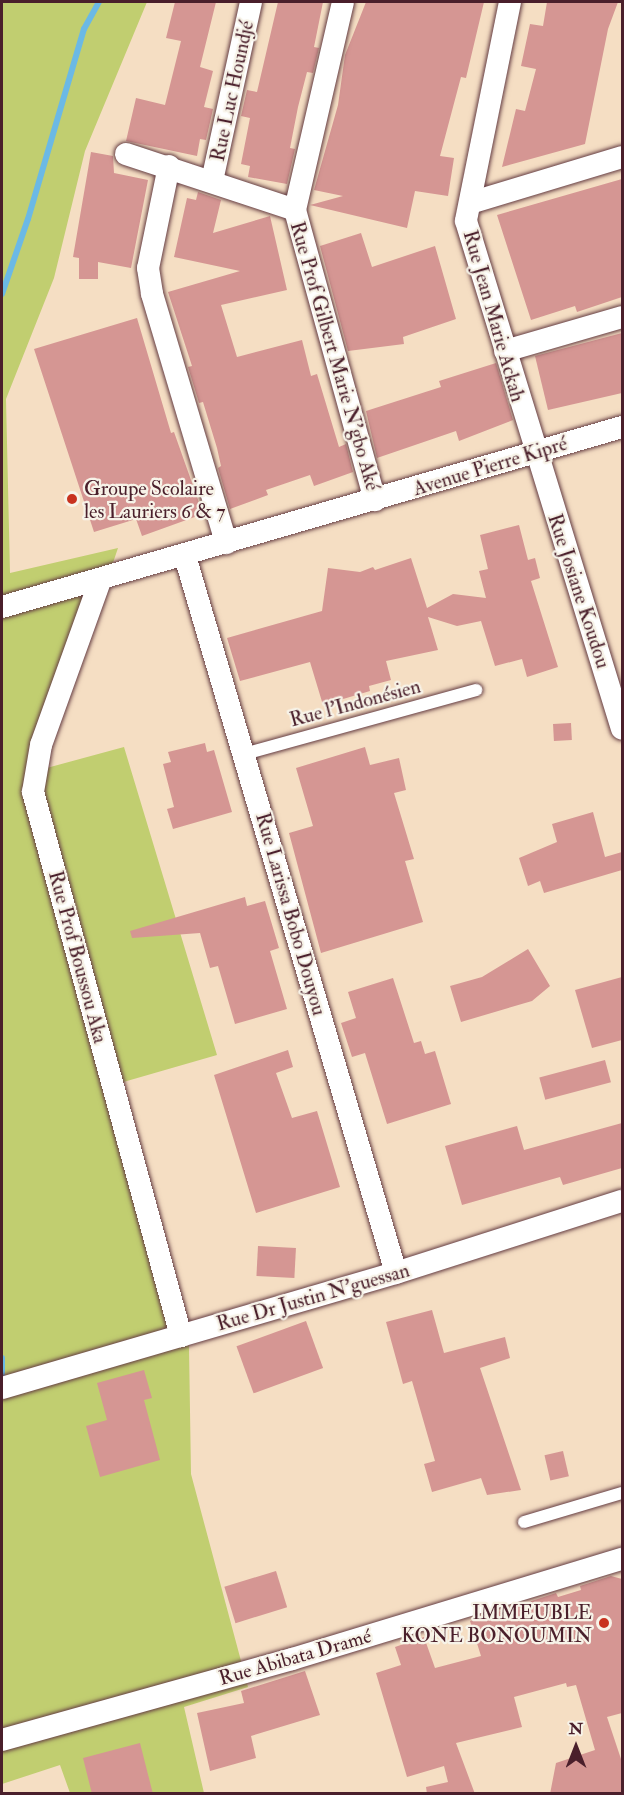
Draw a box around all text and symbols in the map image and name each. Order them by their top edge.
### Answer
street label: Rue Luc Houndjé [205,18,259,164]
street label: Rue Prof Gilbert Marie N'gbo Aké [285,219,385,493]
street label: Rue Jean Marie Ackah [458,227,530,405]
street label: Avenue Pierre Kipré [410,431,570,501]
place label: Groupe Scolaire les Lauriers 6 & 7 [84,476,226,523]
marker: Groupe Scolaire les Lauriers 6 & 7 [65,492,79,506]
street label: Rue Josiane Koudou [543,511,615,671]
street label: Rue l'Indonésien [287,674,423,732]
street label: Rue Larissa Bobo Douyou [251,810,331,1018]
street label: Rue Prof Boussou Aka [43,868,113,1046]
street label: Rue Dr Justin N'guessan [214,1258,412,1336]
place label: IMMEUBLE KONE BONOUMIN [401,1600,592,1647]
marker: IMMEUBLE KONE BONOUMIN [597,1616,611,1630]
street label: Rue Abibata Dramé [216,1624,374,1690]
north arrow [546,1717,606,1777]
text: N [569,1719,583,1739]

